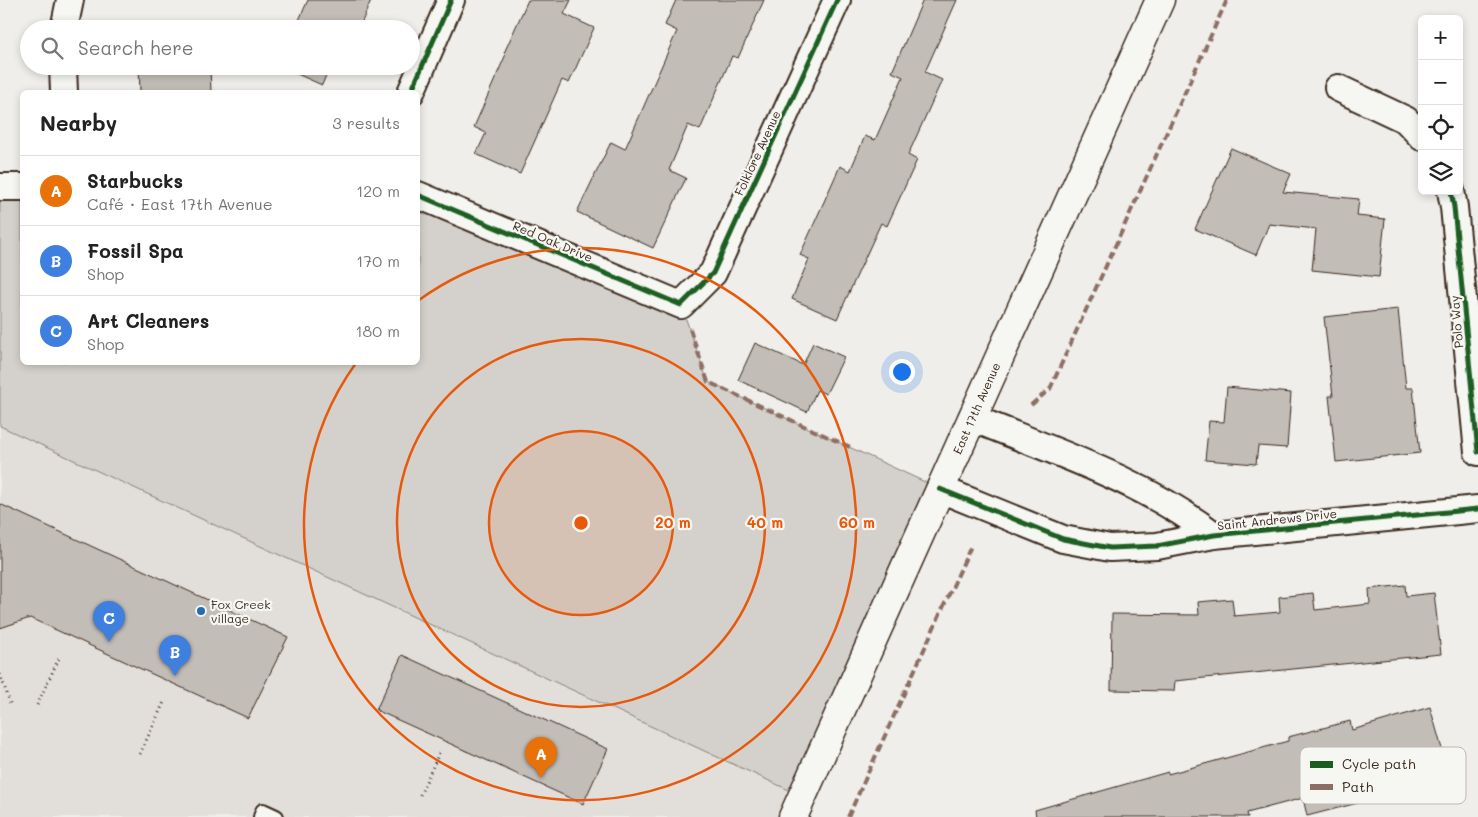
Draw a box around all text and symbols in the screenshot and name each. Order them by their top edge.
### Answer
map controls [1418,15,1463,195]
button: + [1418,15,1463,60]
search box [20,20,420,75]
icon: search [38,34,66,62]
text: Search here [78,35,194,60]
button: − [1418,60,1463,105]
button: locate [1418,105,1463,150]
street label: Folklore Avenue [730,108,784,198]
text: Nearby [40,109,117,136]
text: 3 results [332,112,400,133]
button: layers [1418,150,1463,195]
text: Starbucks [87,168,183,193]
text: A [50,180,62,201]
text: 120 m [356,180,400,201]
text: Café · East 17th Avenue [87,193,273,214]
street label: Red Oak Drive [511,217,595,265]
text: Fossil Spa [87,238,184,263]
text: B [51,250,61,271]
text: 170 m [356,250,400,271]
text: Shop [87,263,124,284]
street label: Polo Way [1446,295,1466,349]
text: Art Cleaners [87,308,209,333]
text: C [50,320,62,341]
text: 180 m [355,320,400,341]
text: Shop [87,333,124,354]
your location [889,359,915,385]
street label: East 17th Avenue [949,360,1003,456]
street label: Saint Andrews Drive [1216,505,1338,533]
text: 20 m [655,512,691,532]
text: 40 m [747,512,783,532]
text: 60 m [839,512,875,532]
centre of rings [572,514,590,532]
place label: Fox Creek village [211,596,271,626]
pin: C [93,601,125,642]
marker: Fox Creek village [195,605,207,617]
pin: B [159,635,191,676]
pin: A [525,737,557,778]
legend [1300,747,1466,804]
text: Cycle path [1342,754,1416,773]
text: Path [1342,777,1373,796]

